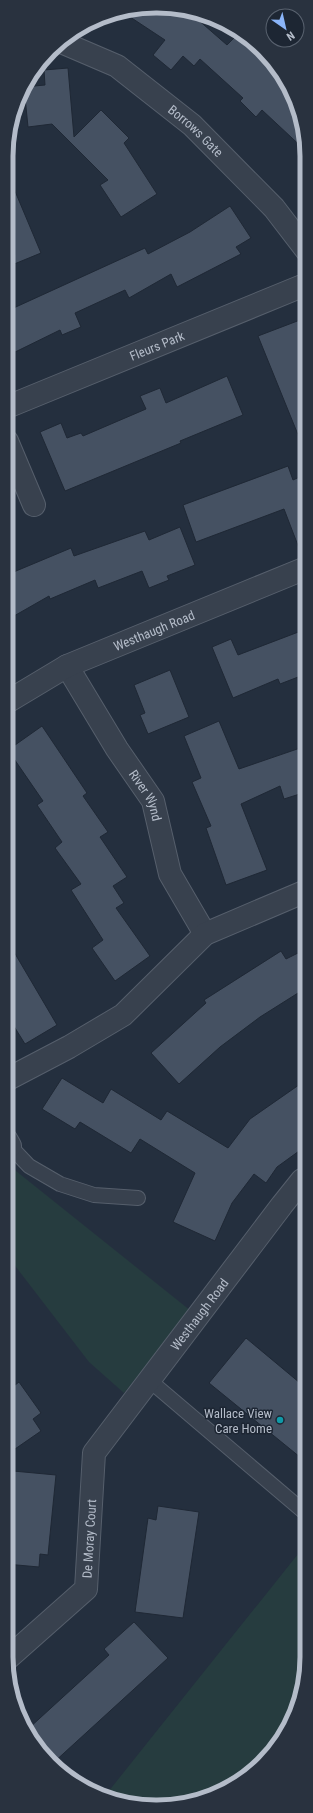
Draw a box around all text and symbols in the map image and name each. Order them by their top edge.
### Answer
north arrow [265,8,305,48]
text: N [284,29,297,43]
street label: Borrows Gate [165,102,226,160]
street label: Fleurs Park [128,328,187,364]
street label: Westhaugh Road [111,607,197,654]
street label: River Wynd [126,767,164,822]
street label: Westhaugh Road [168,1276,232,1353]
place label: Wallace View Care Home [204,1406,273,1436]
marker: Wallace View Care Home [275,1415,285,1425]
street label: De Moray Court [80,1498,99,1579]

